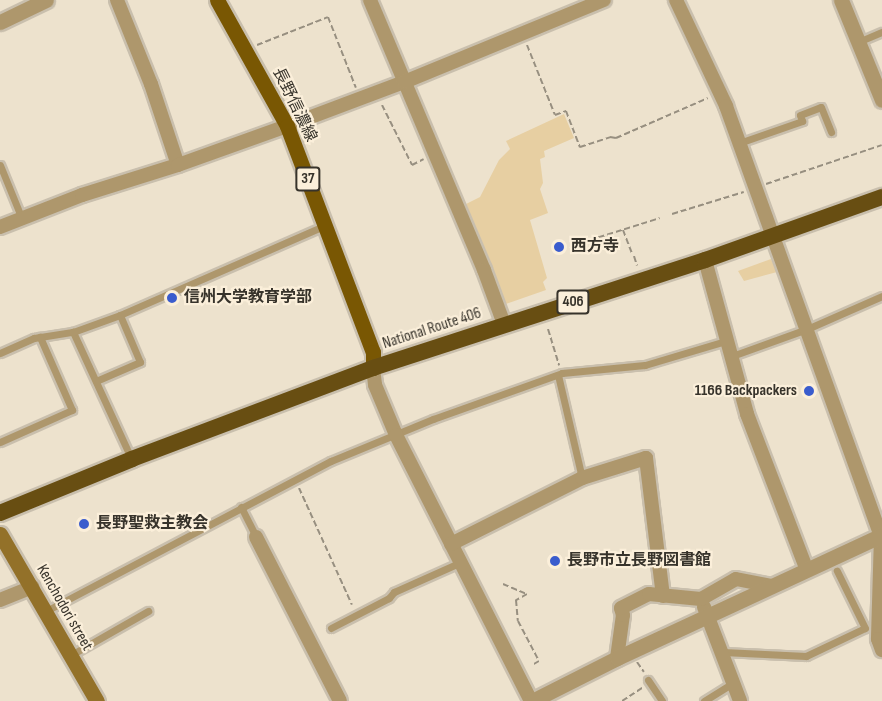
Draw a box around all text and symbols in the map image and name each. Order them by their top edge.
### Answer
street label: 長野信濃線 [268,65,320,145]
road number: 37 [294,167,322,191]
place label: 西方寺 [571,237,619,257]
marker: 西方寺 [552,240,566,254]
place label: 信州大学教育学部 [184,288,312,308]
road number: 406 [555,290,591,314]
marker: 信州大学教育学部 [165,291,179,305]
street label: National Route 406 [380,304,484,354]
place label: 1166 Backpackers [695,381,797,401]
marker: 1166 Backpackers [802,384,816,398]
place label: 長野聖救主教会 [96,514,208,534]
marker: 長野聖救主教会 [77,517,91,531]
place label: 長野市立長野図書館 [567,551,711,571]
marker: 長野市立長野図書館 [548,554,562,568]
street label: Kenchodori street [32,562,96,654]

